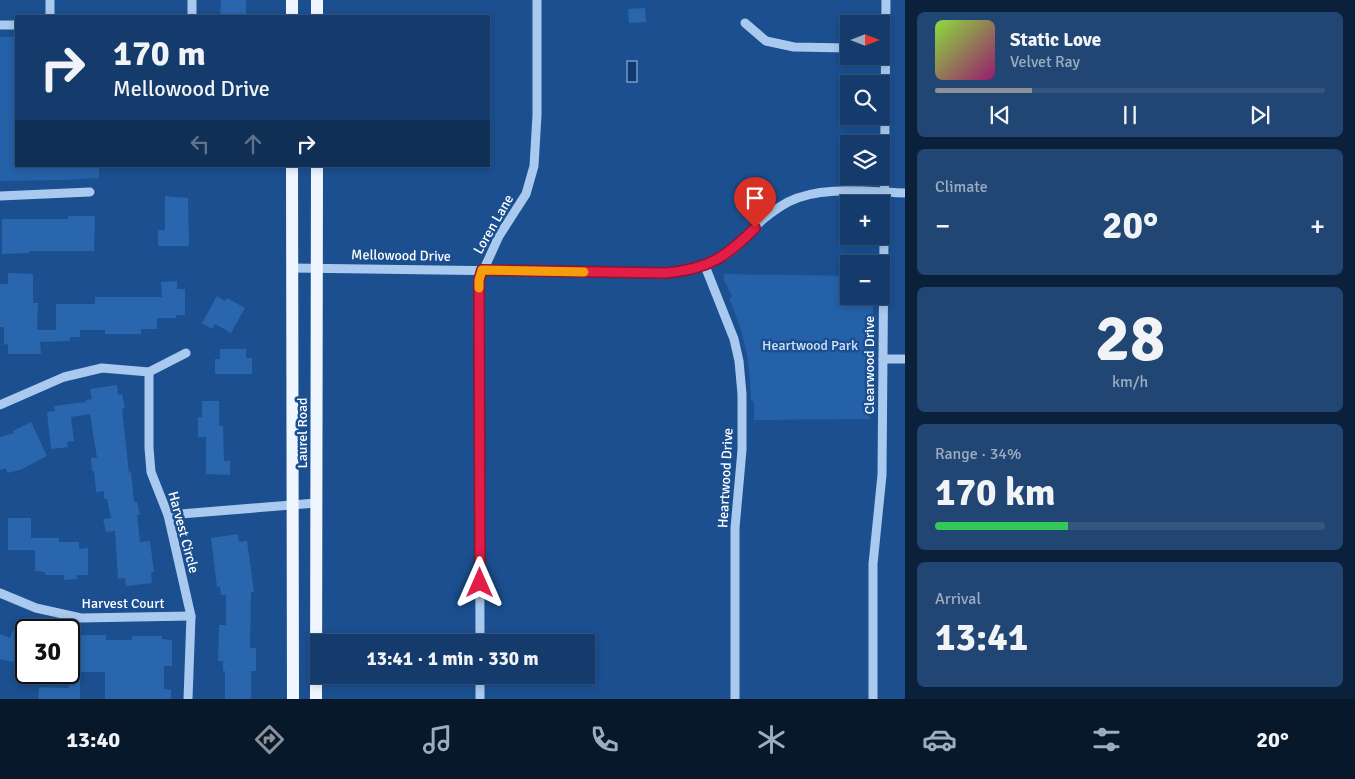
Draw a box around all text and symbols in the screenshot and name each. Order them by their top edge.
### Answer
north arrow [840,15,890,65]
map controls [840,15,890,305]
text: Static Love [1010,28,1101,52]
text: 170 m [113,32,206,75]
icon: right [30,35,95,100]
text: Velvet Ray [1010,52,1080,72]
text: Mellowood Drive [113,75,270,102]
button: search [840,75,890,125]
icon: previous [986,101,1014,129]
icon: pause [1116,101,1144,129]
icon: next [1246,101,1274,129]
icon: left [186,130,214,158]
icon: ahead [239,130,267,158]
icon: right [292,130,320,158]
button: layers [840,135,890,185]
pin [734,177,776,228]
text: Climate [935,177,988,197]
icon: arrive [741,184,769,212]
street label: Loren Lane [470,192,517,257]
button: + [840,195,890,245]
text: 20° [1102,202,1158,249]
text: − [935,209,950,243]
text: + [1310,209,1325,243]
street label: Mellowood Drive [351,246,451,265]
button: − [840,255,890,305]
text: 28 [1095,299,1165,379]
street label: Clearwood Drive [861,316,878,414]
park label: Heartwood Park [762,337,858,354]
text: km/h [1112,372,1148,392]
street label: Laurel Road [294,398,311,468]
street label: Heartwood Drive [714,428,737,529]
text: Range · 34% [935,444,1021,464]
text: 170 km [935,469,1056,516]
street label: Harvest Circle [164,489,203,575]
position arrow [453,556,505,608]
text: Arrival [935,589,981,609]
street label: Harvest Court [81,595,165,612]
text: 13:41 [935,614,1028,661]
speed limit sign: 30 [15,619,80,684]
text: 13:41 · 1 min · 330 m [366,647,539,671]
icon: directions [252,722,287,757]
icon: music [420,722,455,757]
icon: phone [587,722,622,757]
icon: climate [754,722,789,757]
icon: car [922,722,957,757]
icon: filters [1089,722,1124,757]
text: 13:40 [66,726,120,753]
text: 20° [1256,726,1289,753]

